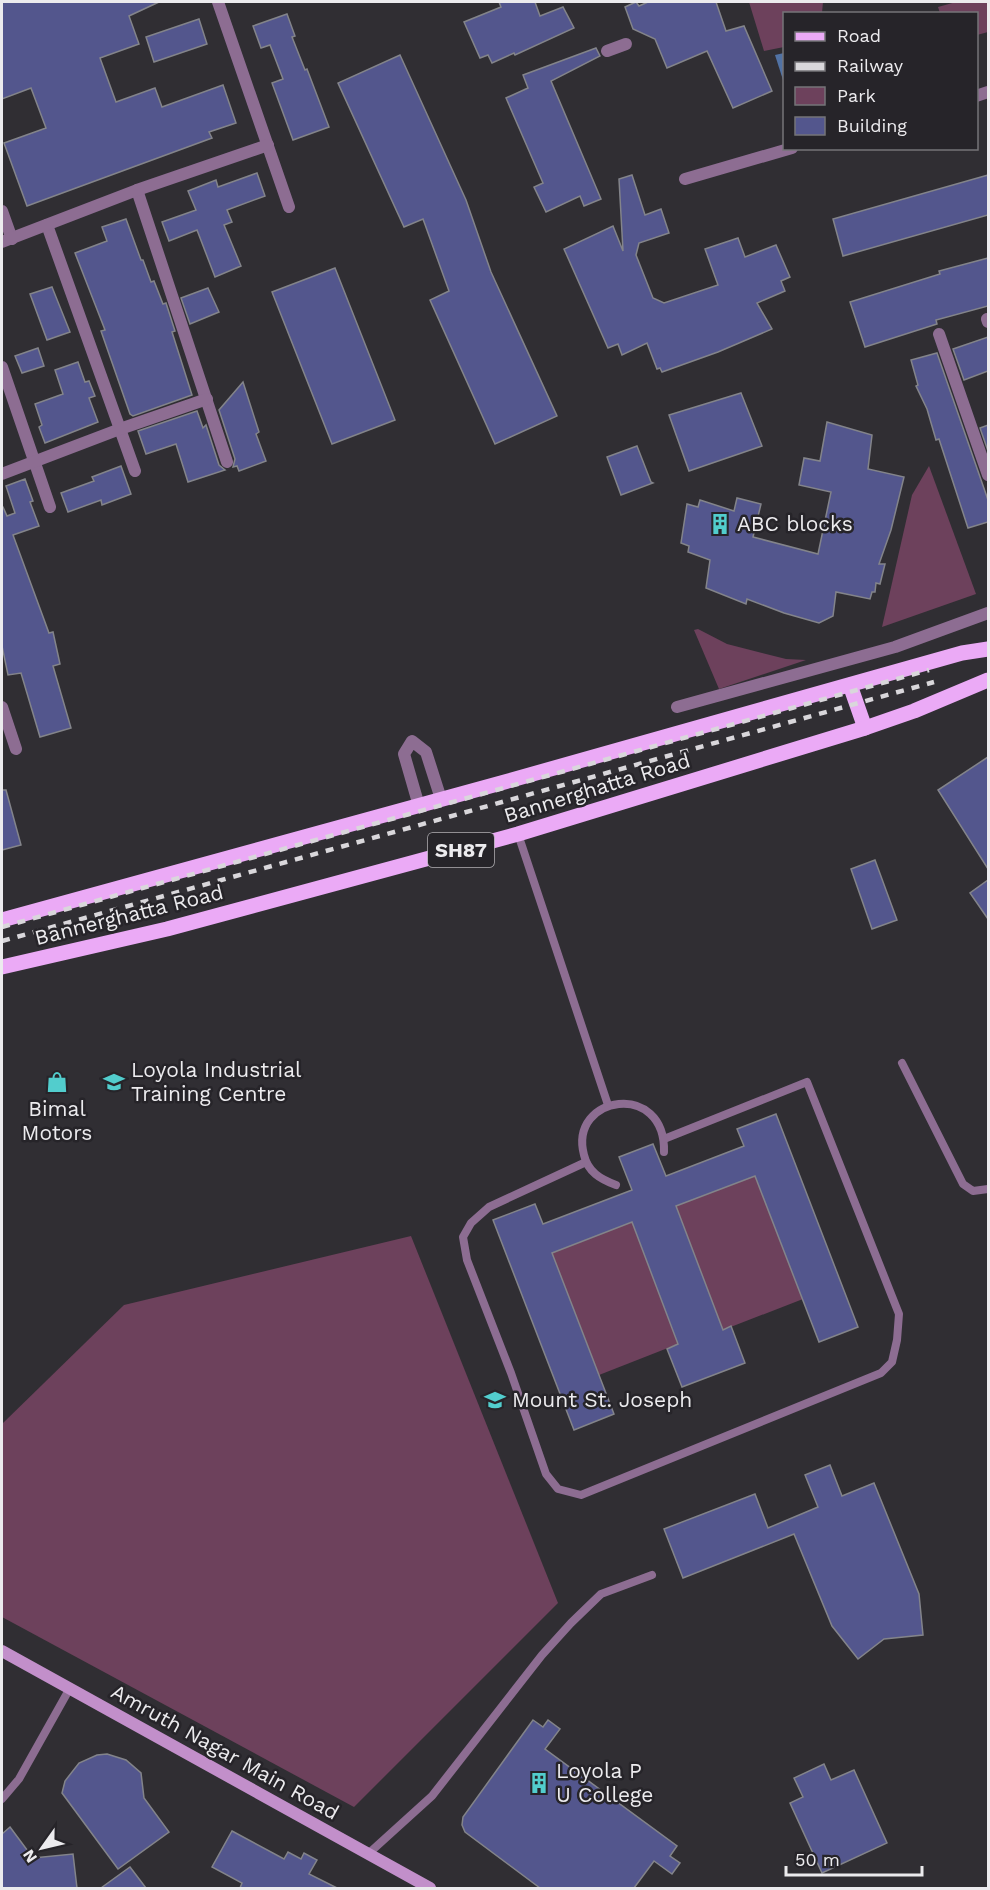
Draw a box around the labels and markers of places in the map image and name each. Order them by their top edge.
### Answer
place label: ABC blocks [737,511,853,536]
building icon: ABC blocks [708,512,732,536]
place label: Loyola Industrial Training Centre [131,1057,302,1106]
shop icon: Bimal Motors [45,1070,69,1094]
school or university icon: Loyola Industrial Training Centre [102,1070,126,1094]
place label: Bimal Motors [22,1096,92,1145]
place label: Mount St. Joseph [512,1387,692,1412]
school or university icon: Mount St. Joseph [483,1388,507,1412]
place label: Loyola P U College [556,1758,653,1807]
building icon: Loyola P U College [527,1771,551,1795]

